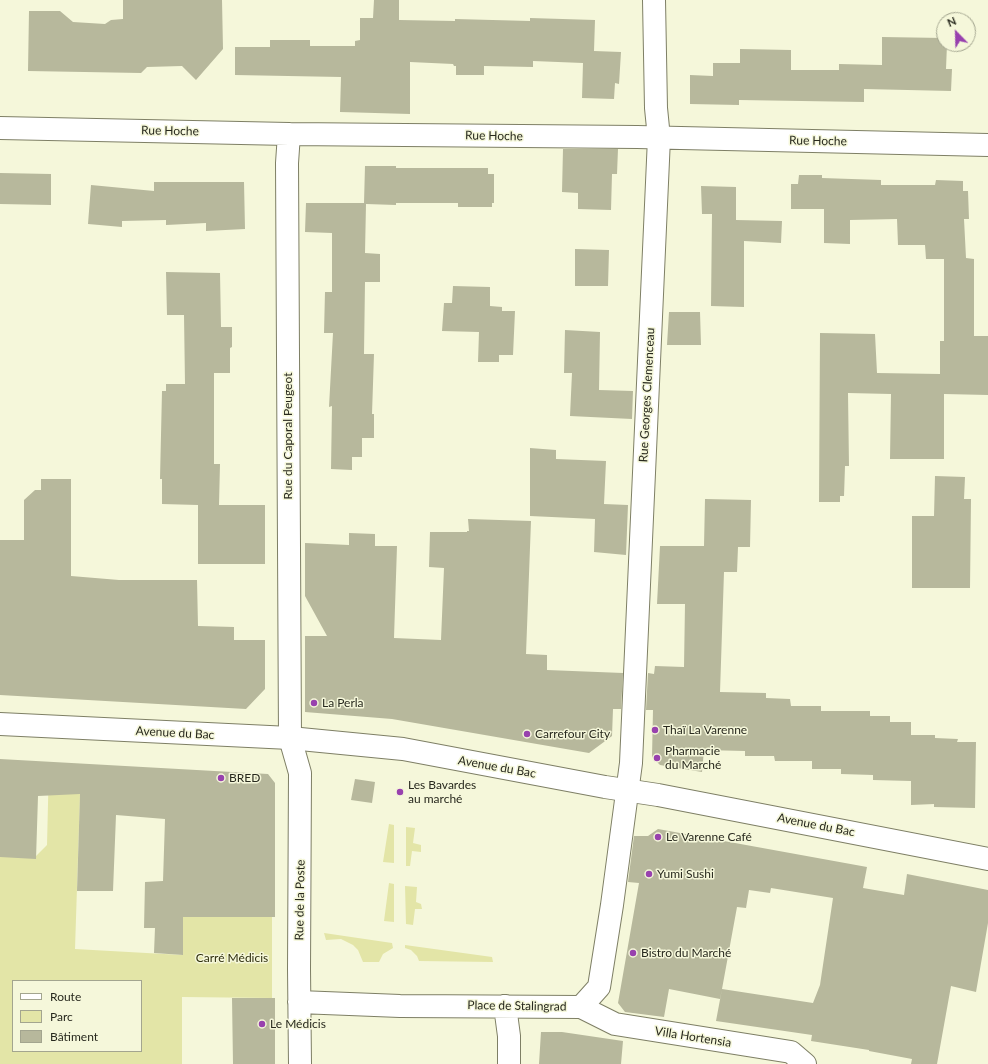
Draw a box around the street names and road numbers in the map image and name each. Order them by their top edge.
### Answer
street label: Rue Hoche [141,123,199,139]
street label: Rue Hoche [465,128,523,144]
street label: Rue Hoche [789,133,847,149]
street label: Rue Georges Clemenceau [636,327,658,463]
street label: Rue du Caporal Peugeot [281,373,295,499]
street label: Avenue du Bac [135,724,215,742]
street label: Avenue du Bac [457,753,537,781]
street label: Avenue du Bac [776,810,856,840]
street label: Rue de la Poste [292,859,308,941]
street label: Place de Stalingrad [467,998,567,1014]
street label: Villa Hortensia [654,1024,732,1050]

